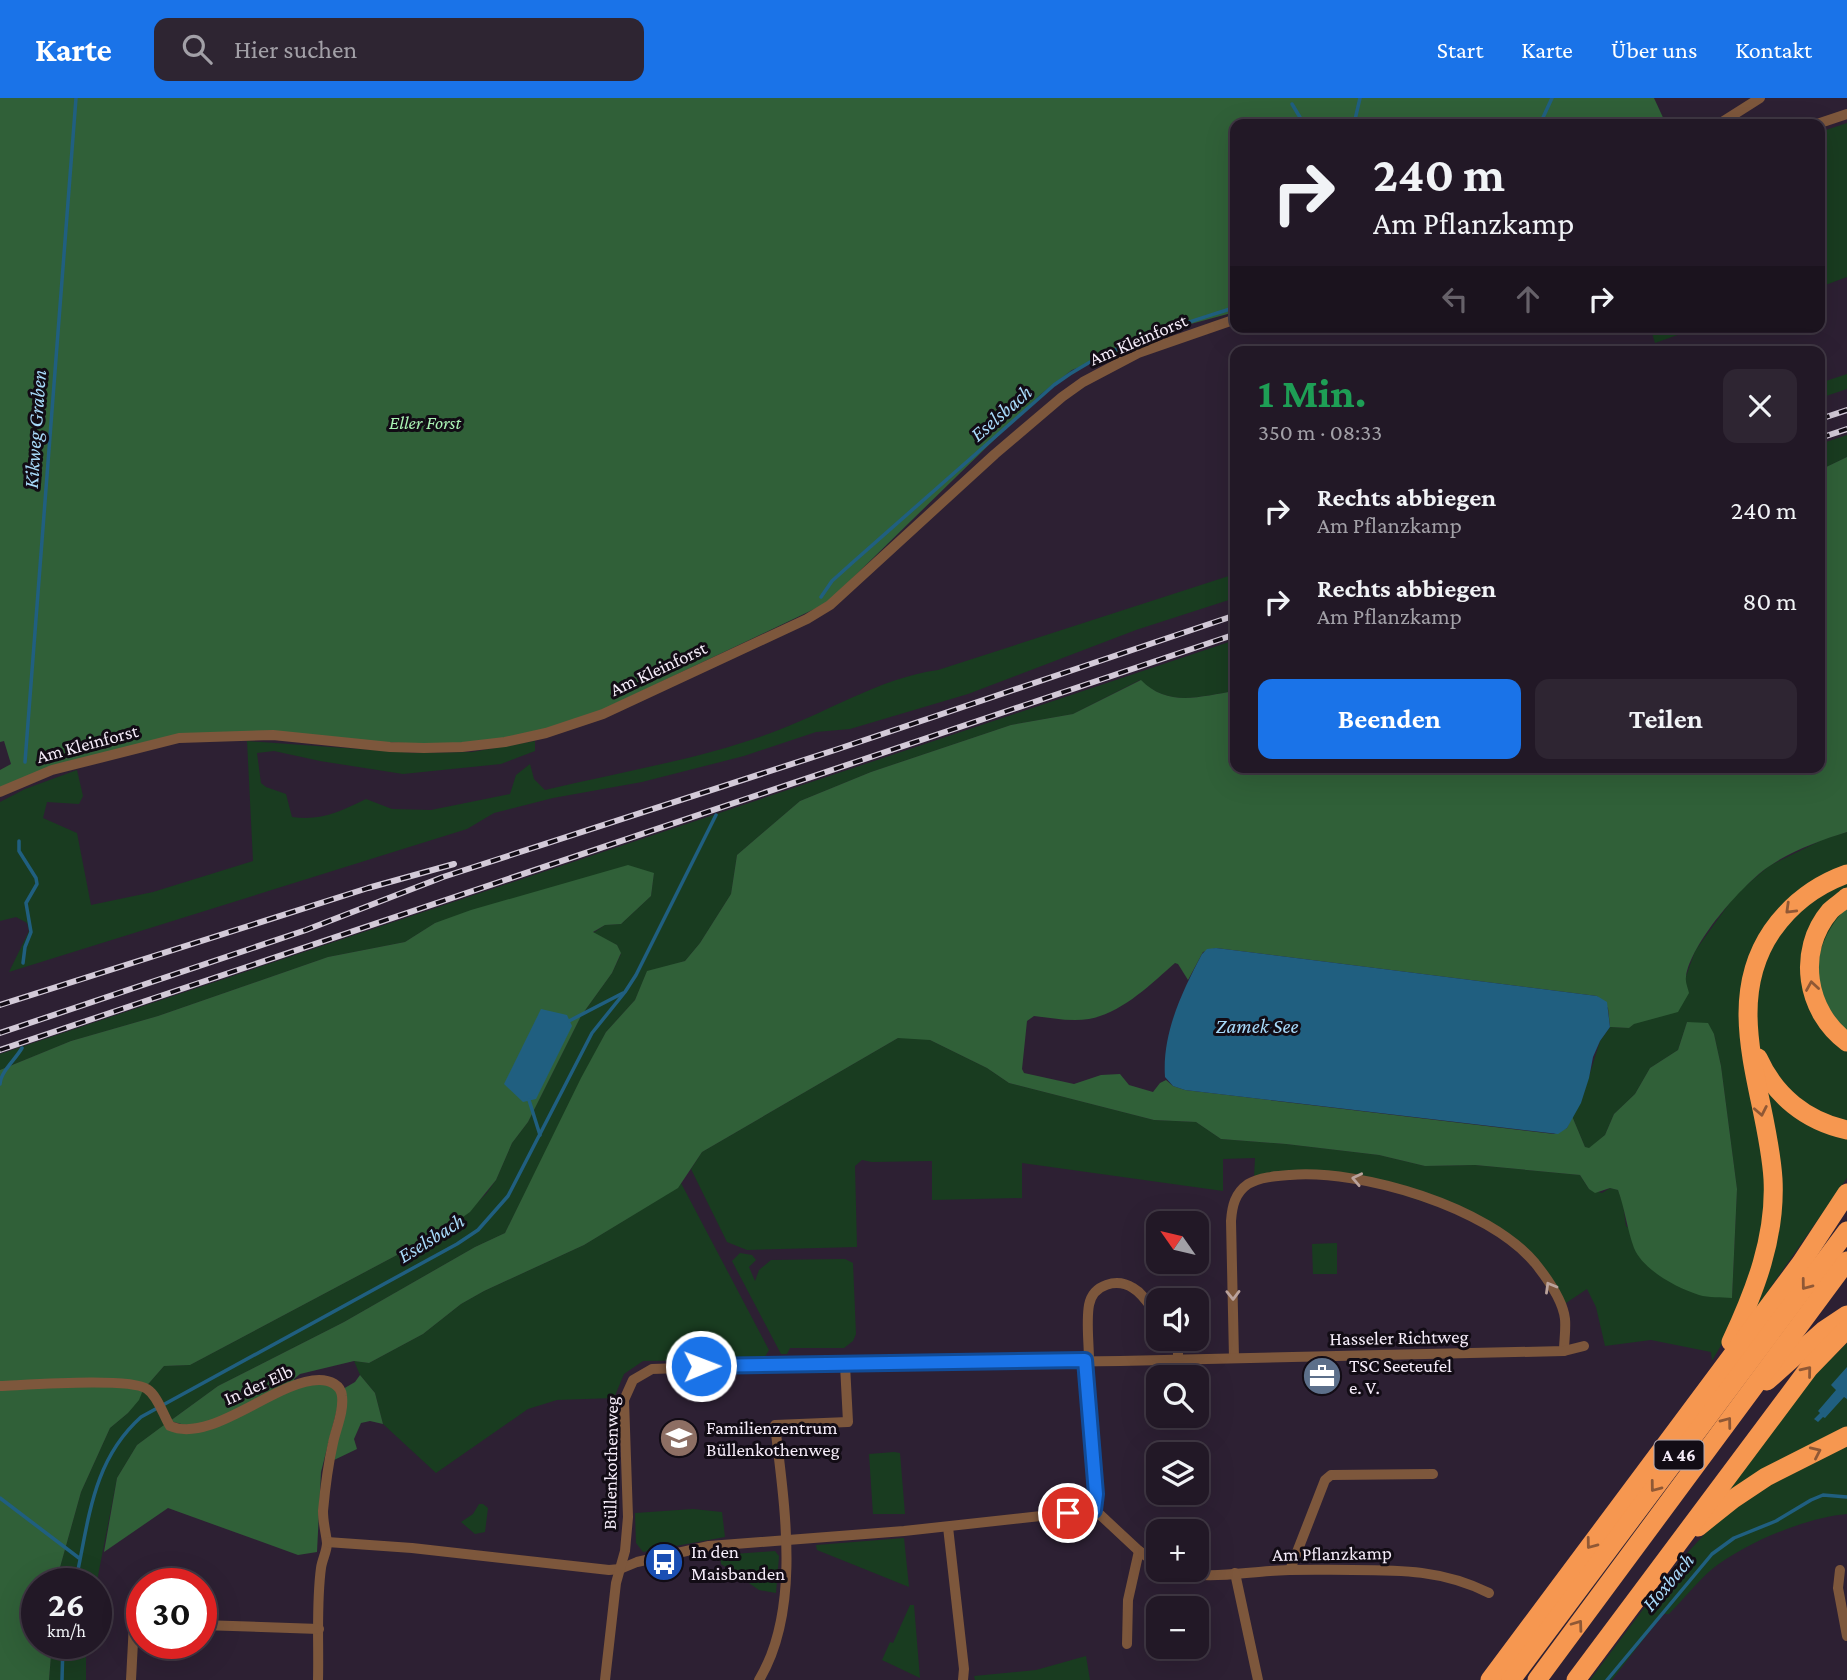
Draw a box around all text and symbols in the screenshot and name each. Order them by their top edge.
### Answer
search box [154,18,644,81]
icon: search [178,30,216,68]
text: Karte [35,31,112,68]
text: Hier suchen [234,35,357,64]
text: Start [1437,36,1483,63]
text: Karte [1521,36,1573,63]
text: Über uns [1611,36,1697,63]
text: Kontakt [1735,36,1812,63]
icon: right [1258,147,1349,238]
text: 240 m [1373,147,1505,202]
text: Am Pflanzkamp [1373,205,1574,241]
icon: left [1436,280,1474,318]
icon: ahead [1509,280,1547,318]
icon: right [1582,280,1620,318]
street label: Am Kleinforst [1086,309,1191,370]
water label: Kikweg Graben [19,369,51,489]
text: 1 Min. [1258,369,1366,416]
button: close [1723,369,1797,443]
water label: Eselsbach [965,380,1037,446]
park label: Eller Forst [389,412,461,433]
text: 350 m · 08:33 [1258,419,1382,445]
text: Rechts abbiegen [1317,483,1496,512]
icon: right [1258,492,1296,530]
text: 240 m [1731,496,1797,525]
text: Am Pflanzkamp [1317,512,1462,538]
text: Rechts abbiegen [1317,574,1496,603]
icon: right [1258,583,1296,621]
text: 80 m [1743,587,1797,616]
text: Am Pflanzkamp [1317,603,1462,629]
street label: Am Kleinforst [606,637,711,700]
button: Beenden [1258,679,1521,759]
button: Teilen [1535,679,1797,759]
street label: Am Kleinforst [34,720,141,767]
one-way arrow [1785,901,1798,914]
one-way arrow [1805,980,1820,992]
water label: Zamek See [1216,1014,1299,1038]
one-way arrow [1753,1105,1768,1117]
one-way arrow [1352,1173,1364,1188]
water label: Eselsbach [393,1208,469,1268]
north arrow [1146,1211,1209,1274]
map controls [1146,1211,1209,1659]
one-way arrow [1802,1277,1814,1290]
one-way arrow [1545,1281,1558,1294]
button: sound [1146,1288,1209,1351]
one-way arrow [1225,1289,1240,1300]
street label: Hasseler Richtweg [1329,1326,1469,1349]
position arrow [664,1329,738,1403]
office icon: TSC Seeteufel e. V. [1301,1355,1343,1397]
place label: TSC Seeteufel e. V. [1349,1355,1452,1398]
street label: In der Elb [220,1360,296,1409]
button: search [1146,1365,1209,1428]
one-way arrow [1799,1366,1811,1379]
street label: Büllenkothenweg [599,1396,622,1530]
school or university icon: Familienzentrum Büllenkothenweg [658,1417,700,1459]
place label: Familienzentrum Büllenkothenweg [706,1417,840,1460]
one-way arrow [1719,1417,1732,1430]
road number: A 46 [1654,1440,1704,1470]
button: layers [1146,1442,1209,1505]
one-way arrow [1809,1446,1821,1460]
one-way arrow [1651,1479,1663,1492]
pin [1038,1483,1098,1543]
icon: arrive [1049,1494,1087,1532]
button: + [1146,1519,1209,1582]
one-way arrow [1587,1536,1600,1549]
bus stop icon: In den Maisbanden [643,1541,685,1583]
place label: In den Maisbanden [691,1541,785,1584]
street label: Am Pflanzkamp [1272,1542,1392,1565]
water label: Hoxbach [1637,1548,1699,1616]
speed limit sign: 30 [126,1568,217,1659]
text: 26 [48,1585,85,1624]
button: − [1146,1596,1209,1659]
one-way arrow [1570,1620,1582,1633]
text: km/h [47,1621,86,1641]

